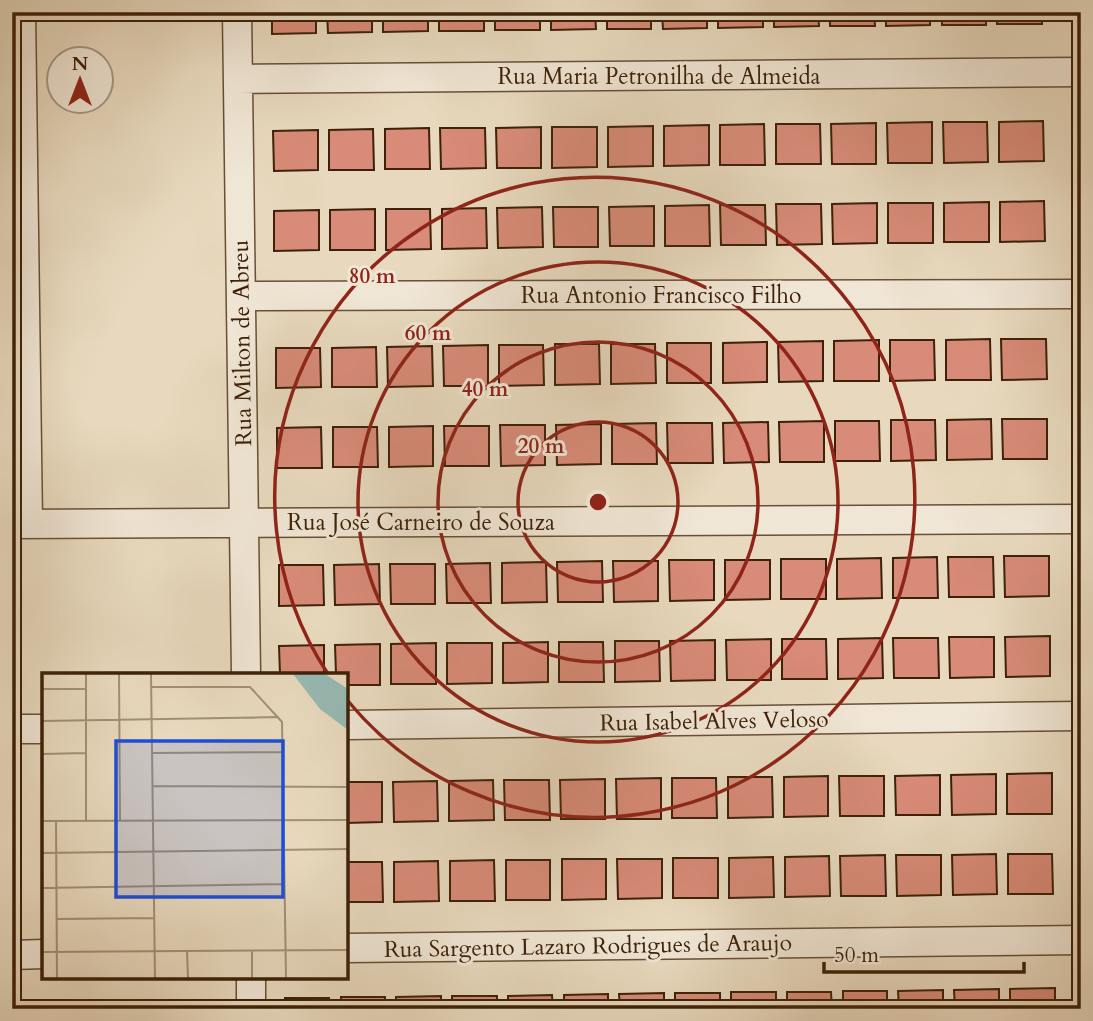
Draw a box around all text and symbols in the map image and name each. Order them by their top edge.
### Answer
north arrow [46,46,116,116]
text: N [72,51,89,77]
street label: Rua Maria Petronilha de Almeida [497,61,821,92]
street label: Rua Milton de Abreu [225,239,259,447]
text: 80 m [349,262,396,291]
street label: Rua Antonio Francisco Filho [521,280,801,311]
text: 60 m [405,319,452,348]
text: 40 m [462,375,509,404]
text: 20 m [518,432,565,461]
centre of rings [586,490,610,514]
street label: Rua José Carneiro de Souza [287,507,555,538]
inset map [42,673,348,979]
street label: Rua Isabel Alves Veloso [599,704,829,738]
street label: Rua Sargento Lazaro Rodrigues de Araujo [384,927,792,965]
scale bar [824,930,1023,974]
text: 50 m [834,941,879,970]

